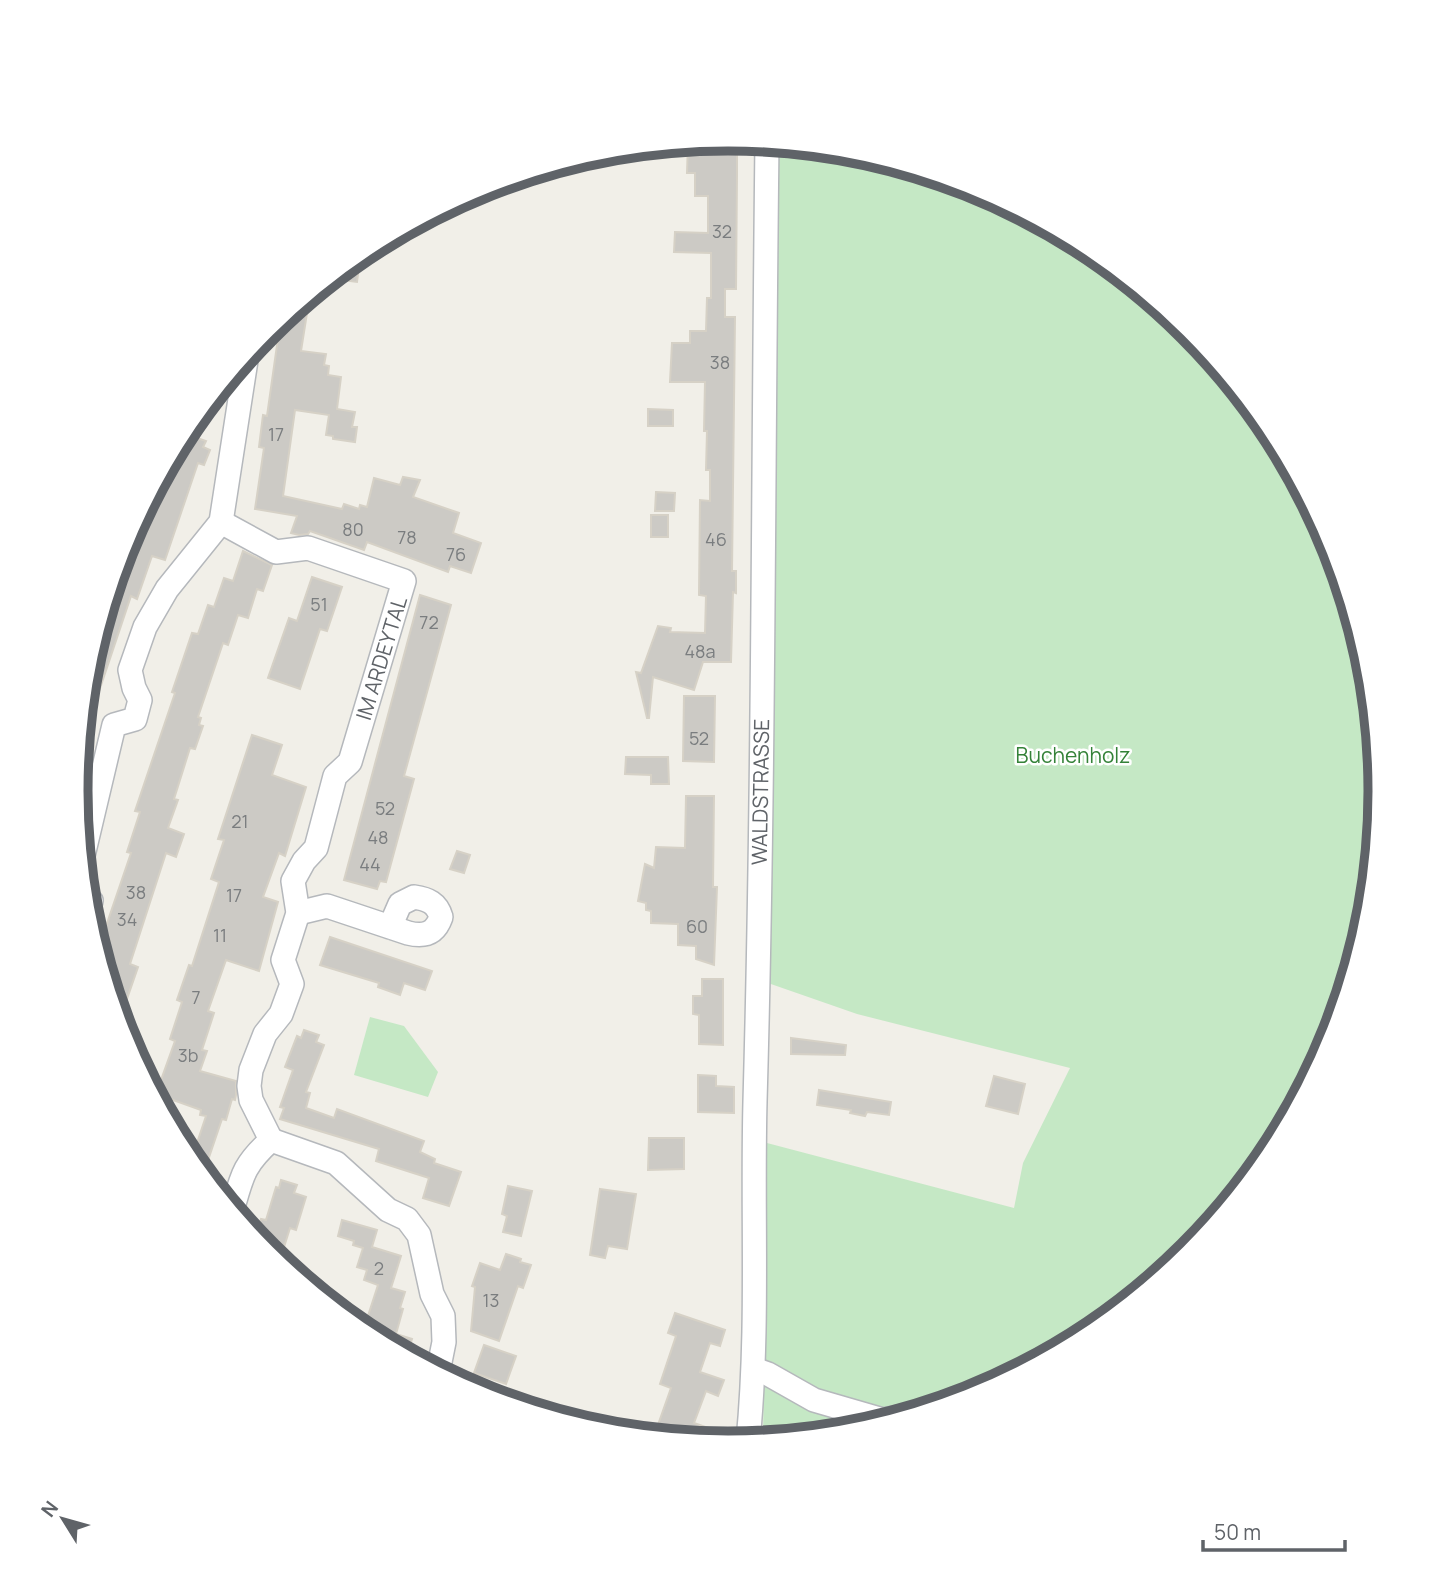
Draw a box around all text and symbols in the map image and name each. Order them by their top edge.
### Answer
house number: 32 [712,219,732,243]
house number: 38 [710,350,730,374]
house number: 17 [268,422,284,446]
house number: 80 [342,517,364,541]
house number: 78 [397,525,417,549]
house number: 46 [705,527,727,551]
house number: 76 [446,542,466,566]
house number: 51 [310,592,328,616]
street label: IM ARDEYTAL [349,593,413,723]
house number: 72 [419,610,439,634]
house number: 48a [684,639,716,663]
street label: WALDSTRASSE [745,719,775,865]
house number: 52 [689,726,709,750]
park label: Buchenholz [1016,741,1130,769]
house number: 52 [375,796,395,820]
house number: 21 [231,809,249,833]
house number: 48 [367,825,389,849]
house number: 44 [359,852,381,876]
house number: 38 [126,880,146,904]
house number: 17 [226,883,242,907]
house number: 34 [117,907,137,931]
house number: 60 [686,914,708,938]
house number: 11 [213,923,227,947]
house number: 7 [191,985,201,1009]
house number: 3b [178,1043,198,1067]
house number: 2 [374,1256,384,1280]
house number: 13 [483,1288,499,1312]
north arrow [28,1484,98,1554]
text: N [35,1495,64,1522]
scale bar [1203,1508,1345,1552]
text: 50 m [1214,1518,1261,1546]

